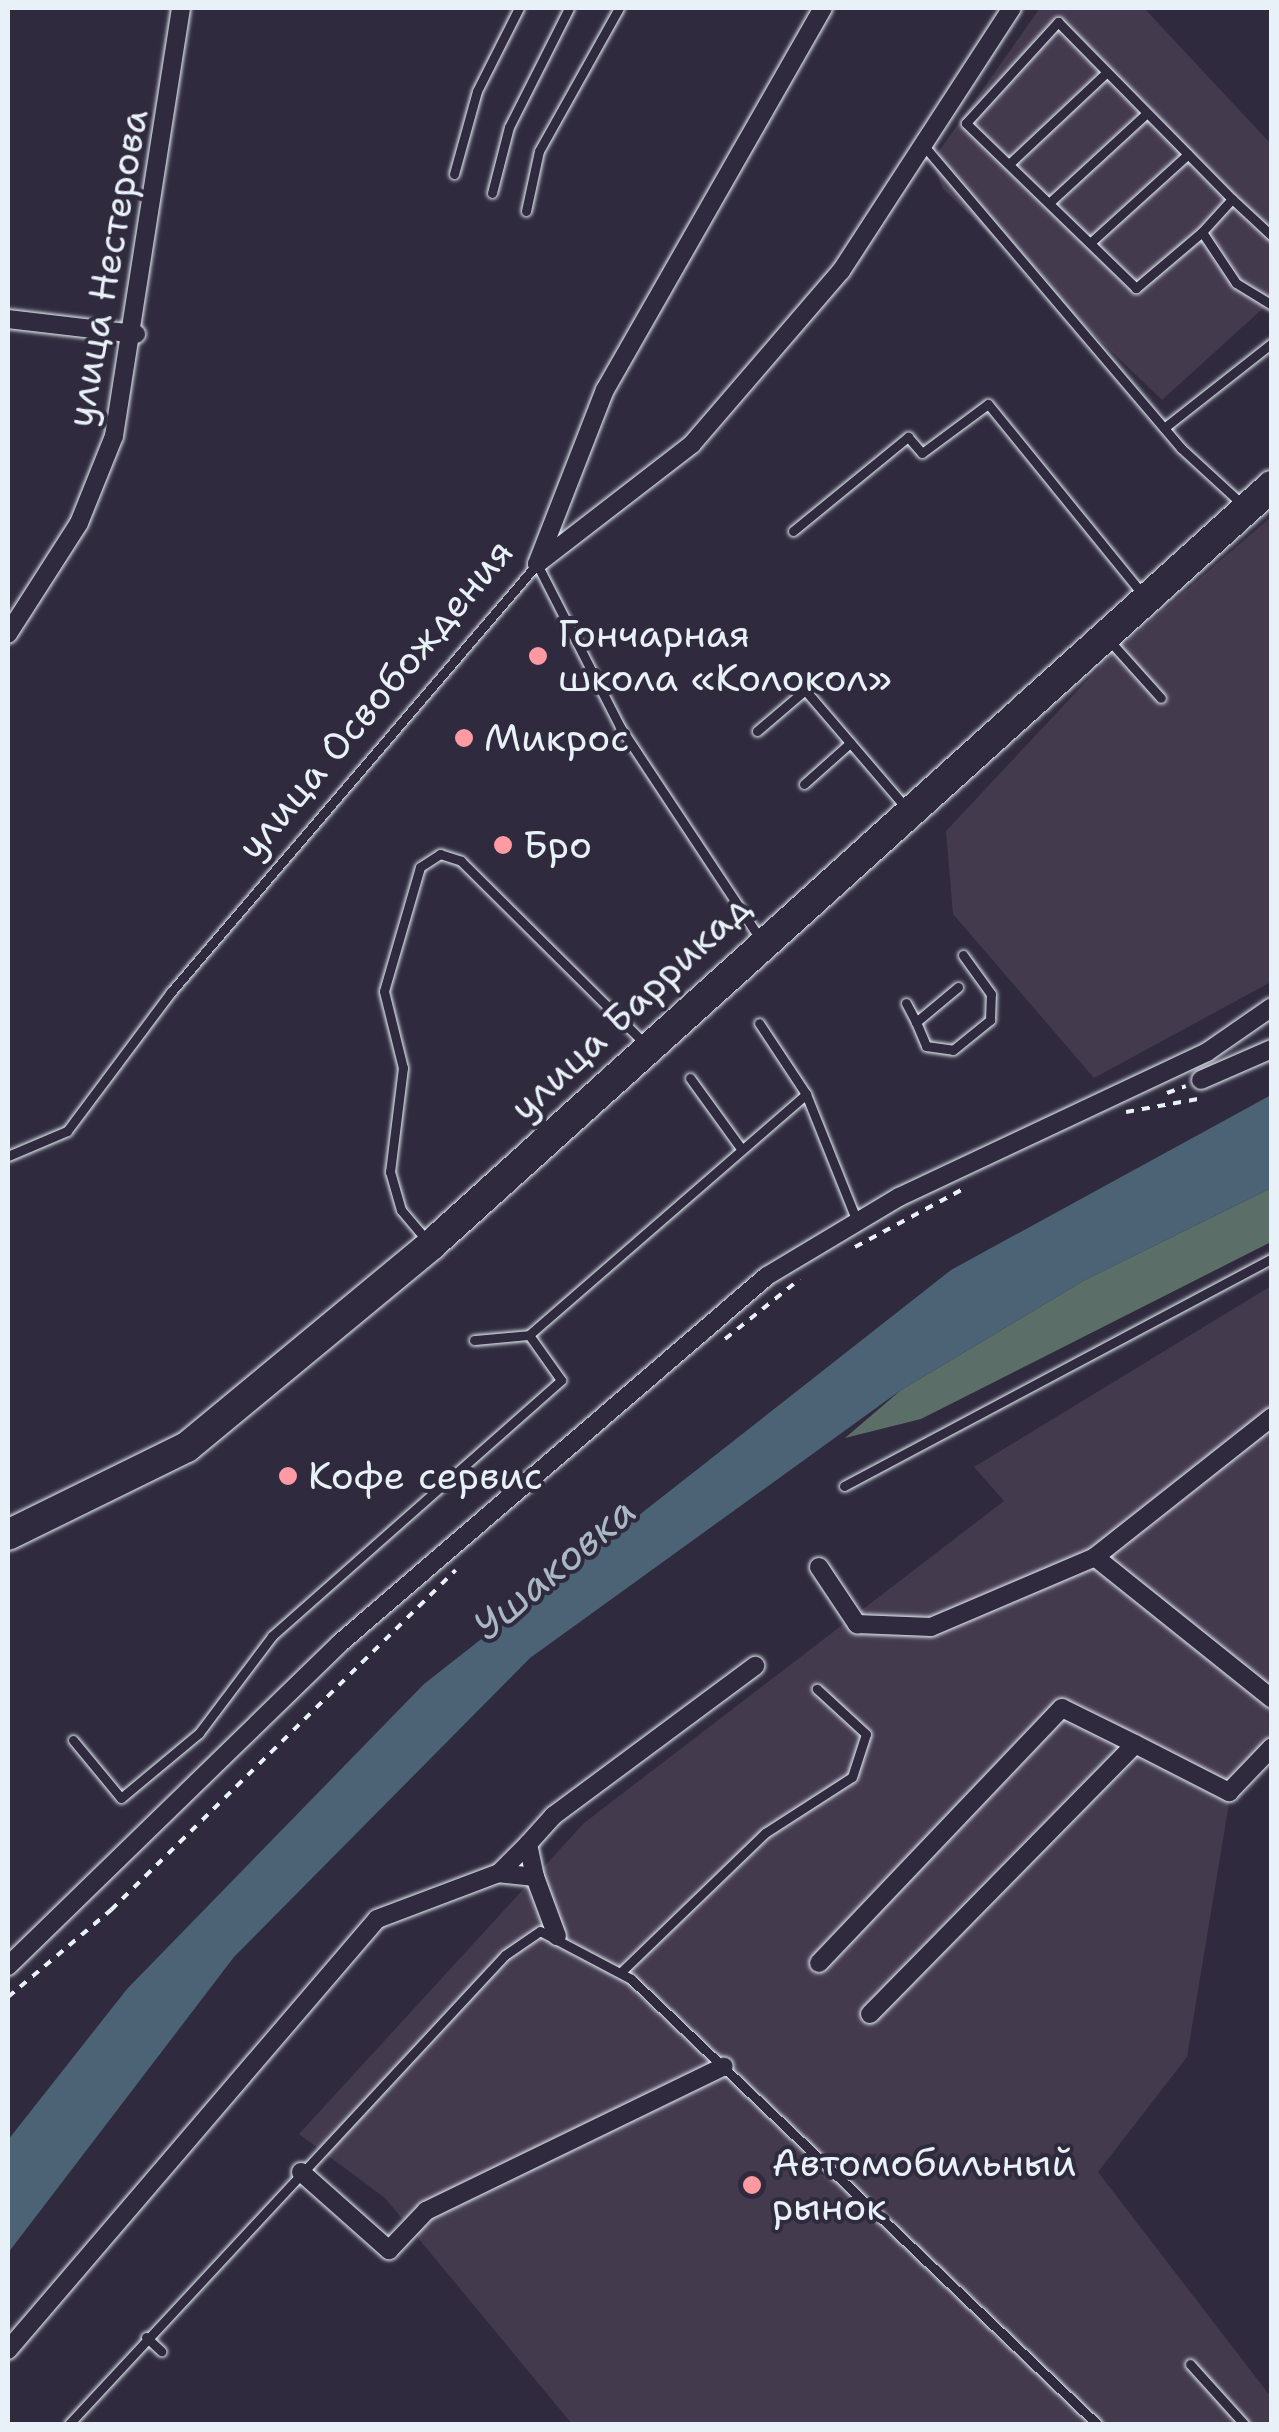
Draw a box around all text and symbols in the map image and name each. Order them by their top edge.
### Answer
street label: улица Нестерова [57,106,157,430]
street label: улица Освобождения [228,530,522,868]
place label: Гончарная школа «Колокол» [558,611,892,700]
marker: Гончарная школа «Колокол» [527,645,549,667]
place label: Микрос [484,715,630,761]
marker: Микрос [453,727,475,749]
place label: Бро [523,822,592,868]
marker: Бро [492,834,514,856]
street label: улица Баррикад [501,884,759,1130]
place label: Кофе сервис [308,1453,543,1499]
marker: Кофе сервис [277,1465,299,1487]
water label: Ушаковка [463,1486,645,1650]
place label: Автомобильный рынок [772,2140,1076,2230]
marker: Автомобильный рынок [741,2174,763,2196]

